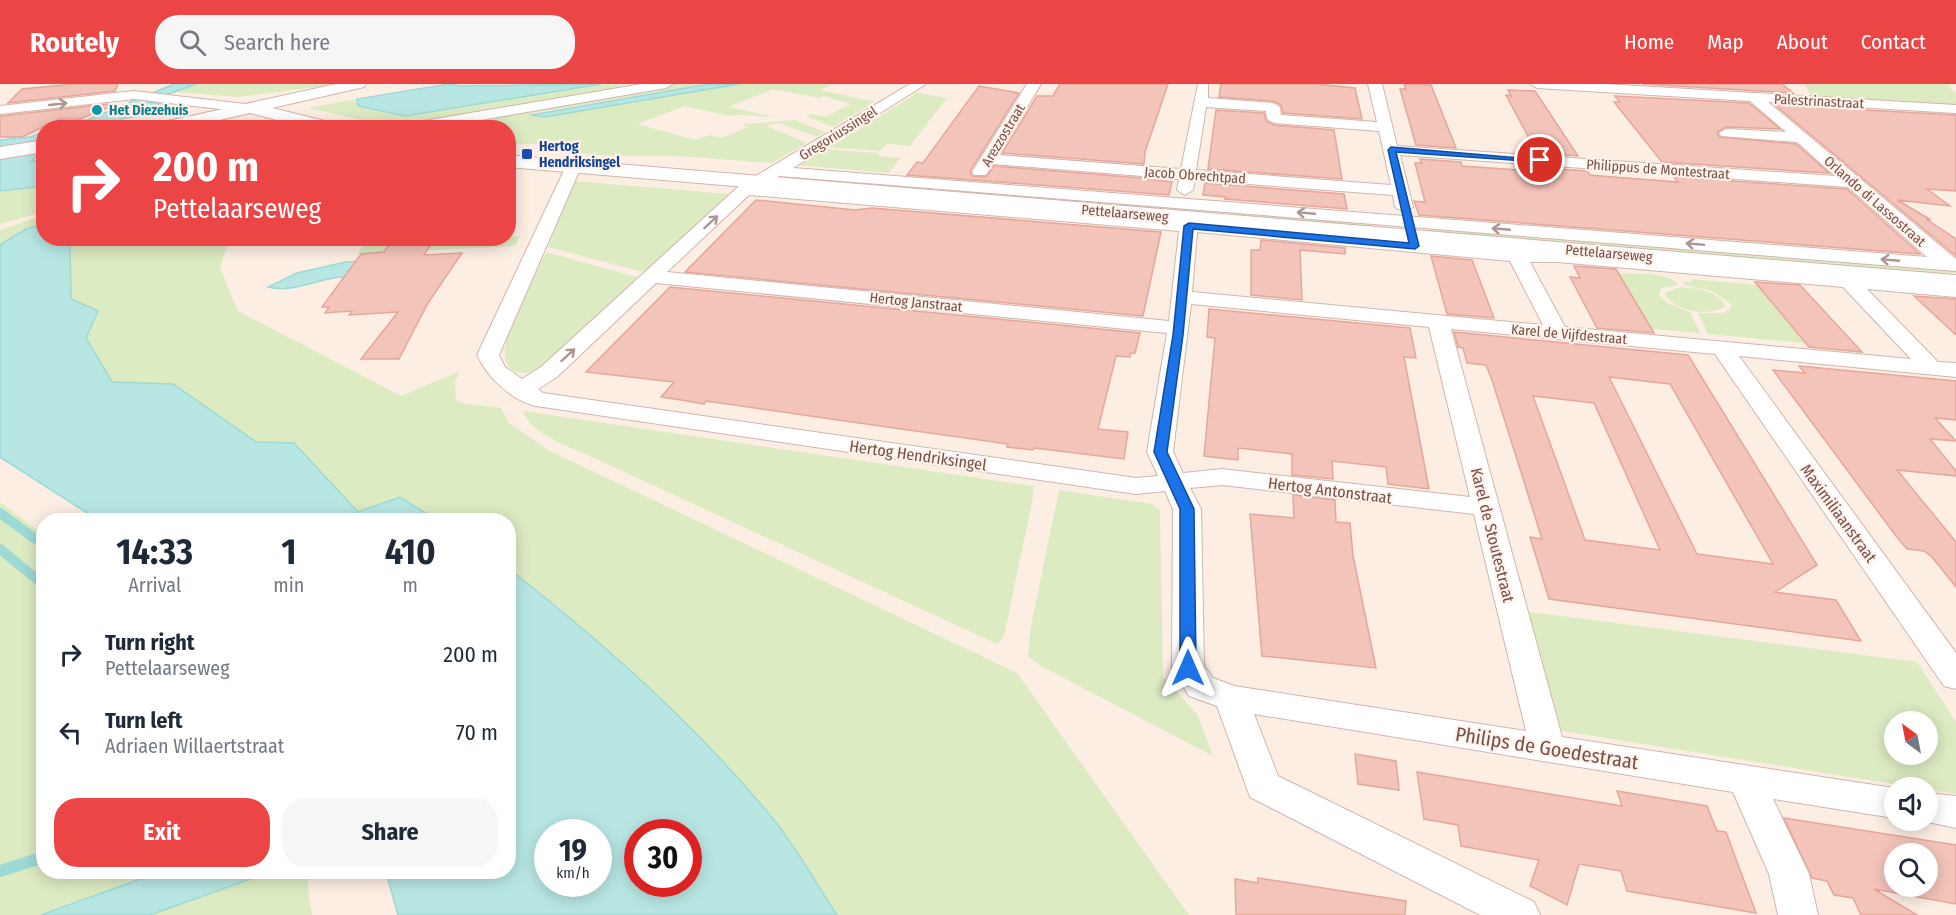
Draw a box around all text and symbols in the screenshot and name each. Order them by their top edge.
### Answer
search box [155,15,575,69]
text: Routely [30,26,119,59]
icon: search [176,26,209,59]
text: Search here [224,29,330,56]
text: Home [1624,29,1674,55]
text: Map [1707,29,1744,55]
text: About [1777,29,1828,55]
text: Contact [1861,29,1926,55]
street label: Palestrinastraat [1773,91,1865,112]
one-way arrow [48,98,68,109]
street label: Arezzostraat [978,100,1029,170]
place label: Het Diezehuis [109,102,188,119]
marker: Het Diezehuis [90,103,104,117]
street label: Gregoriussingel [796,103,881,164]
pin [1514,134,1565,185]
place label: Hertog Hendriksingel [539,138,620,171]
text: 200 m [153,142,259,192]
icon: arrive [1523,143,1556,176]
icon: right [54,144,132,222]
marker: Hertog Hendriksingel [520,147,534,161]
street label: Orlando di Lassostraat [1820,153,1929,250]
street label: Philippus de Montestraat [1586,156,1731,183]
street label: Jacob Obrechtpad [1144,163,1246,188]
text: Pettelaarseweg [153,193,321,225]
street label: Pettelaarseweg [1081,201,1170,226]
one-way arrow [1297,207,1317,218]
one-way arrow [703,215,718,229]
one-way arrow [1491,223,1511,234]
one-way arrow [1686,239,1706,250]
street label: Pettelaarseweg [1565,241,1654,266]
one-way arrow [1880,254,1900,265]
street label: Hertog Janstraat [869,289,964,316]
street label: Karel de Vijfdestraat [1510,321,1628,348]
one-way arrow [560,348,575,362]
street label: Hertog Hendriksingel [848,436,988,475]
street label: Maximiliaanstraat [1797,460,1881,567]
street label: Karel de Stoutestraat [1467,466,1519,605]
street label: Hertog Antonstraat [1267,473,1394,508]
text: 14:33 [116,530,193,574]
text: 1 [281,530,296,574]
text: 410 [385,530,436,574]
text: Arrival [128,573,181,597]
text: min [273,573,304,597]
text: m [402,573,418,597]
text: Turn right [105,629,194,656]
position arrow [1156,636,1220,700]
icon: right [54,638,87,671]
text: 200 m [443,641,498,668]
text: Pettelaarseweg [105,656,230,680]
text: Turn left [105,707,183,734]
north arrow [1884,711,1938,765]
map controls [1884,711,1938,897]
icon: left [54,716,87,749]
text: 70 m [456,719,498,746]
street label: Philips de Goedestraat [1454,722,1641,774]
text: Adriaen Willaertstraat [105,734,284,758]
button: sound [1884,777,1938,831]
button: Exit [54,798,270,867]
button: Share [282,798,498,867]
speed limit sign: 30 [624,819,702,897]
text: 19 [559,833,587,869]
button: search [1884,843,1938,897]
text: km/h [556,864,590,882]

